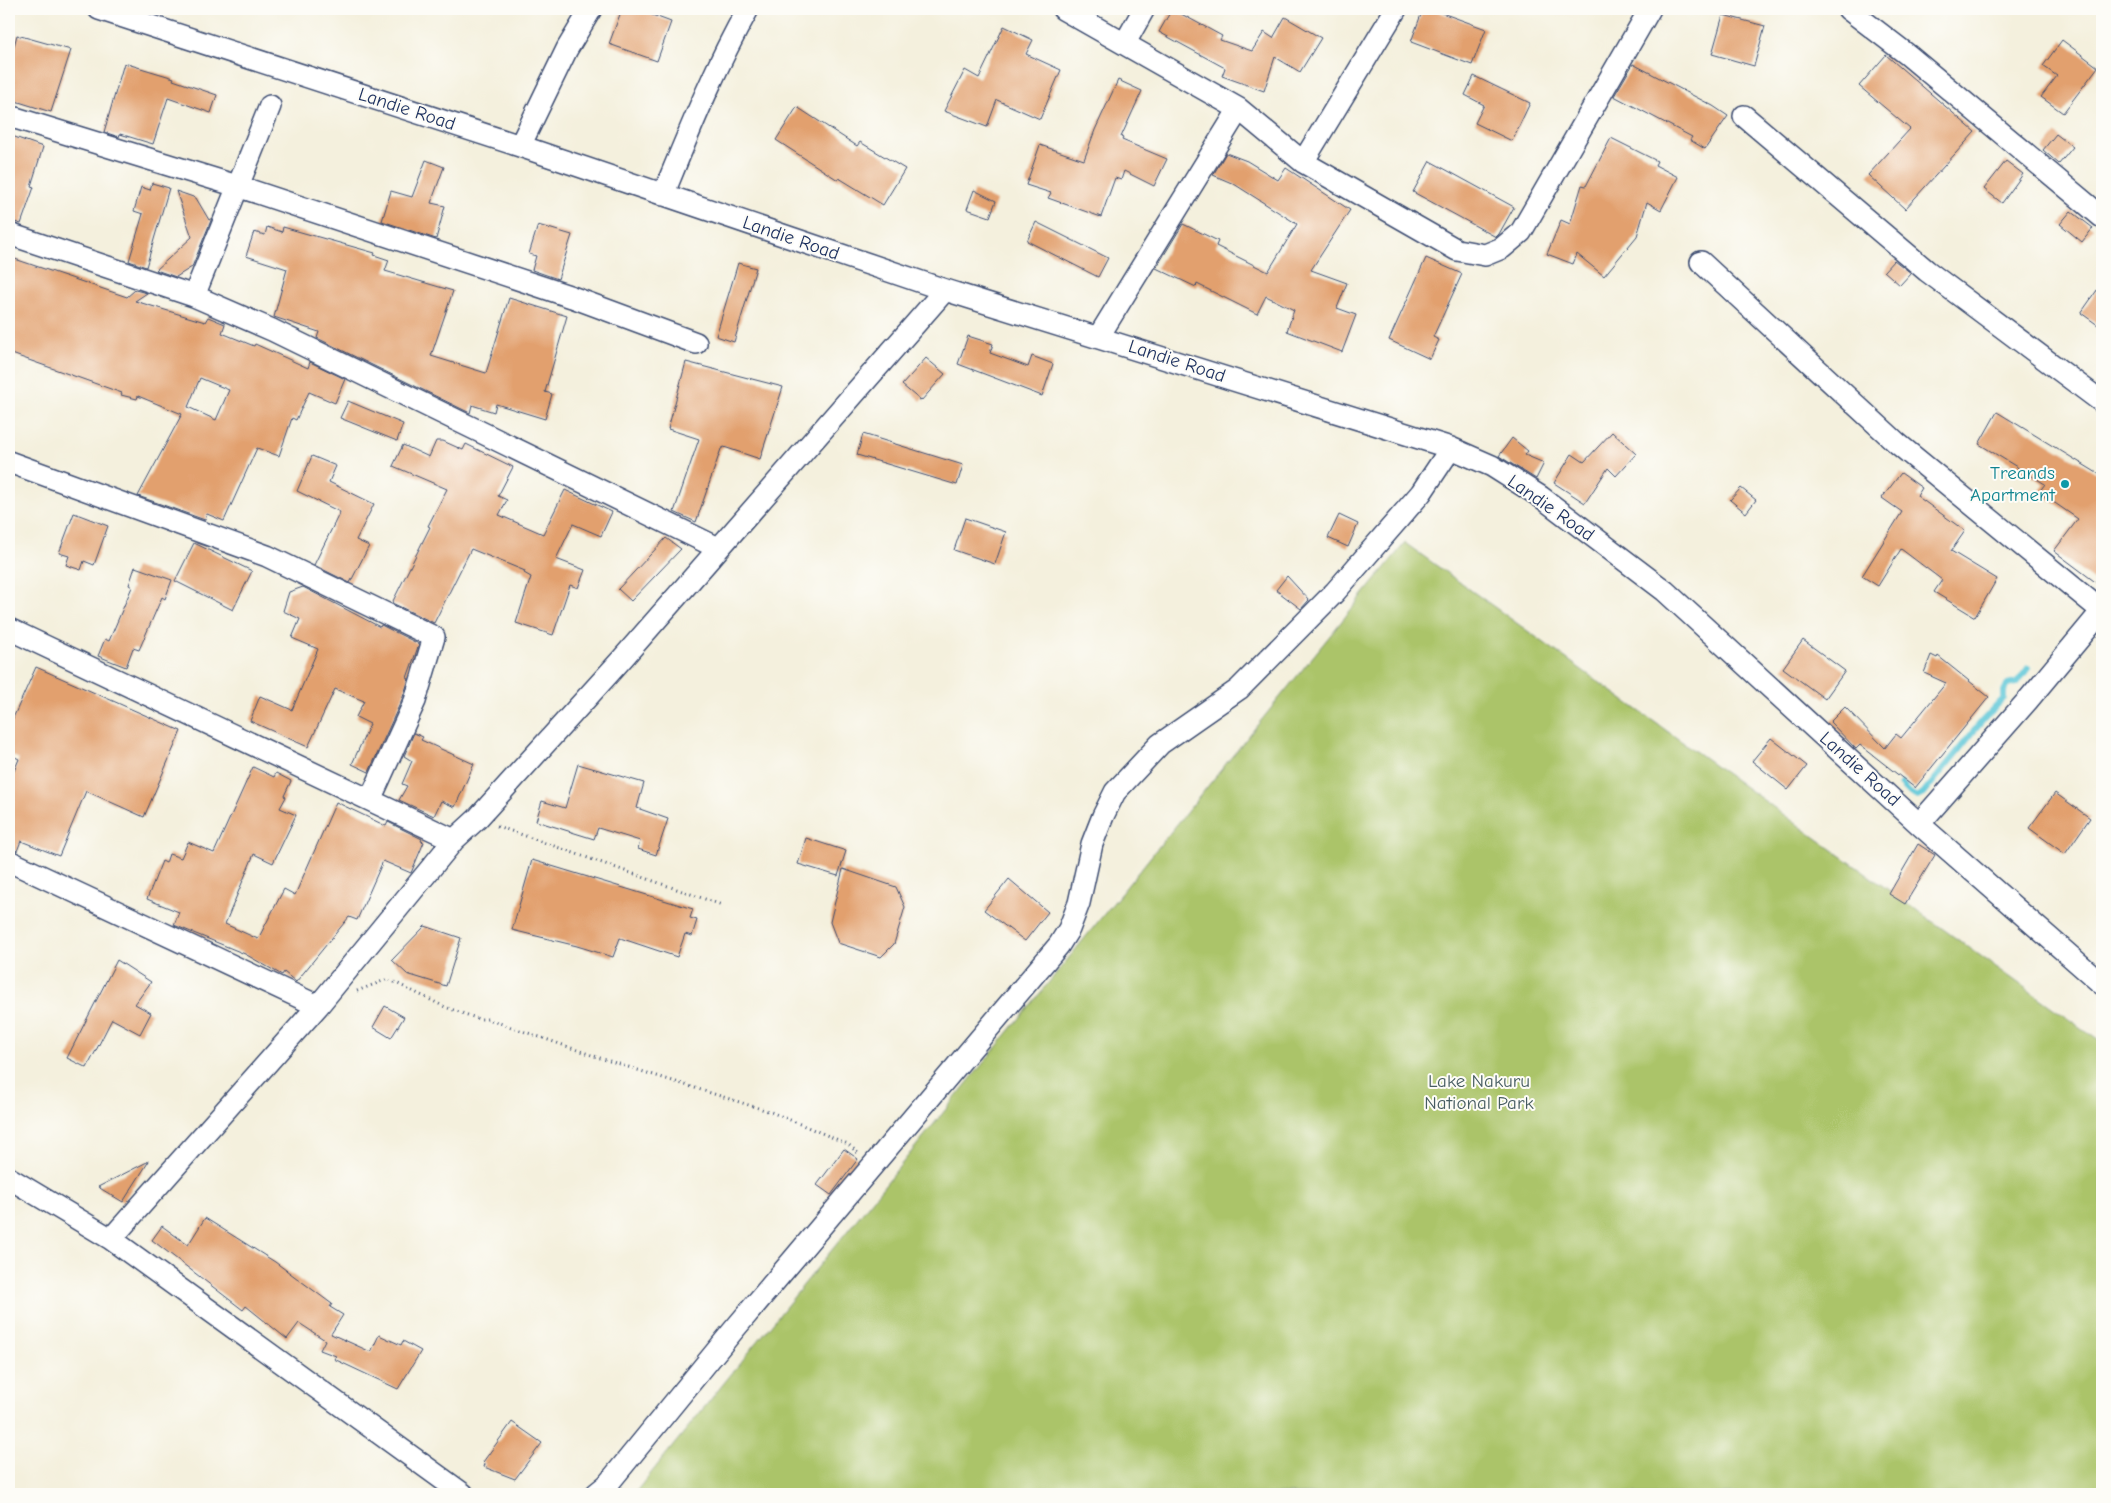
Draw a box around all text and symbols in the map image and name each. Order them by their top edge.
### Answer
street label: Landie Road [356,83,458,135]
street label: Landie Road [740,211,842,265]
street label: Landie Road [1126,335,1228,387]
place label: Treands Apartment [1970,462,2056,506]
street label: Landie Road [1503,470,1599,546]
marker: Treands Apartment [2059,478,2071,490]
street label: Landie Road [1815,727,1905,811]
park label: Lake Nakuru National Park [1424,1070,1534,1114]

